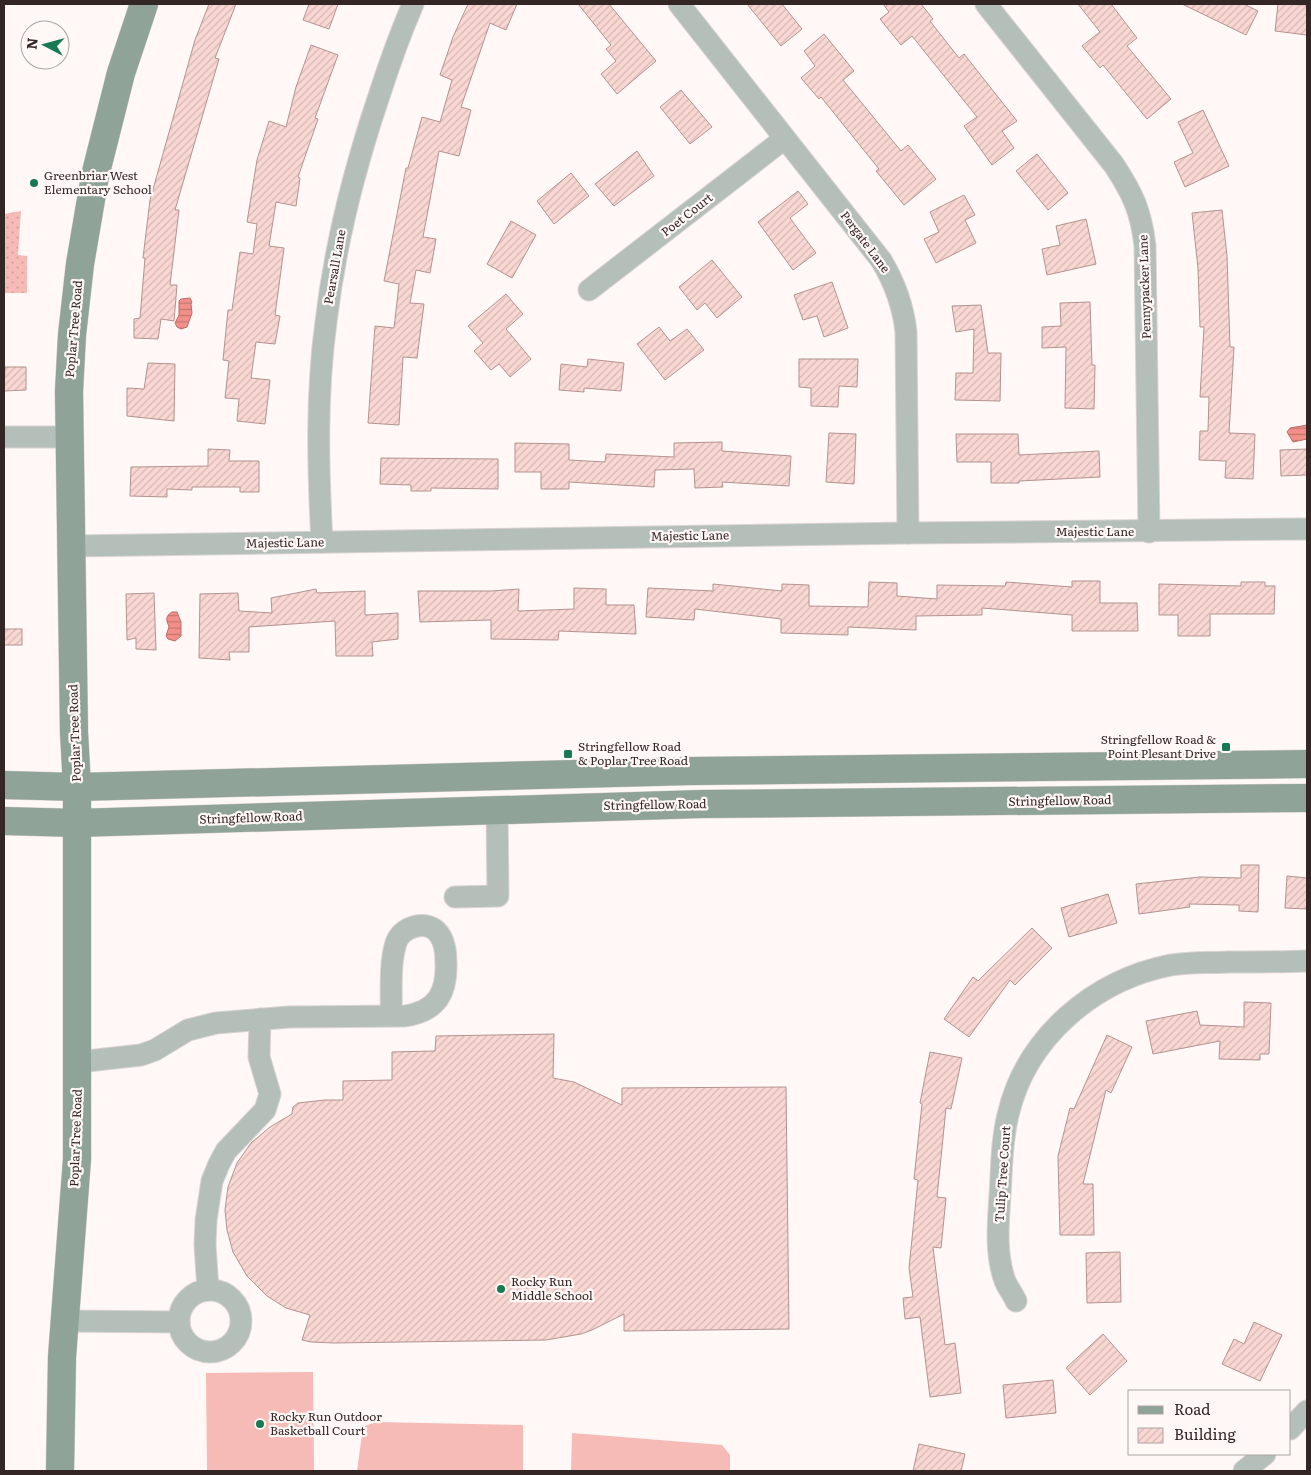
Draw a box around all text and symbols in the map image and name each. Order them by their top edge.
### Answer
north arrow [20,20,70,70]
text: N [21,36,42,50]
place label: Greenbriar West Elementary School [44,166,152,198]
marker: Greenbriar West Elementary School [28,177,40,189]
street label: Poet Court [657,188,716,240]
street label: Pergate Lane [837,207,895,276]
street label: Pearsall Lane [319,228,349,306]
street label: Pennypacker Lane [1133,234,1155,340]
street label: Poplar Tree Road [60,279,86,378]
street label: Majestic Lane [1056,522,1134,540]
street label: Majestic Lane [651,525,729,545]
street label: Majestic Lane [246,532,324,552]
street label: Poplar Tree Road [63,683,85,782]
place label: Stringfellow Road & Point Plesant Drive [1101,730,1216,762]
place label: Stringfellow Road & Poplar Tree Road [578,737,689,769]
marker: Stringfellow Road & Point Plesant Drive [1220,741,1232,753]
marker: Stringfellow Road & Poplar Tree Road [562,748,574,760]
street label: Stringfellow Road [1008,790,1112,810]
street label: Stringfellow Road [603,794,707,814]
street label: Stringfellow Road [199,806,304,828]
street label: Poplar Tree Road [64,1088,86,1187]
street label: Tulip Tree Court [990,1125,1014,1223]
place label: Rocky Run Middle School [511,1272,593,1304]
marker: Rocky Run Middle School [495,1283,507,1295]
legend [1128,1390,1291,1455]
text: Road [1174,1397,1210,1420]
place label: Rocky Run Outdoor Basketball Court [270,1407,382,1439]
marker: Rocky Run Outdoor Basketball Court [254,1418,266,1430]
text: Building [1174,1422,1236,1445]

